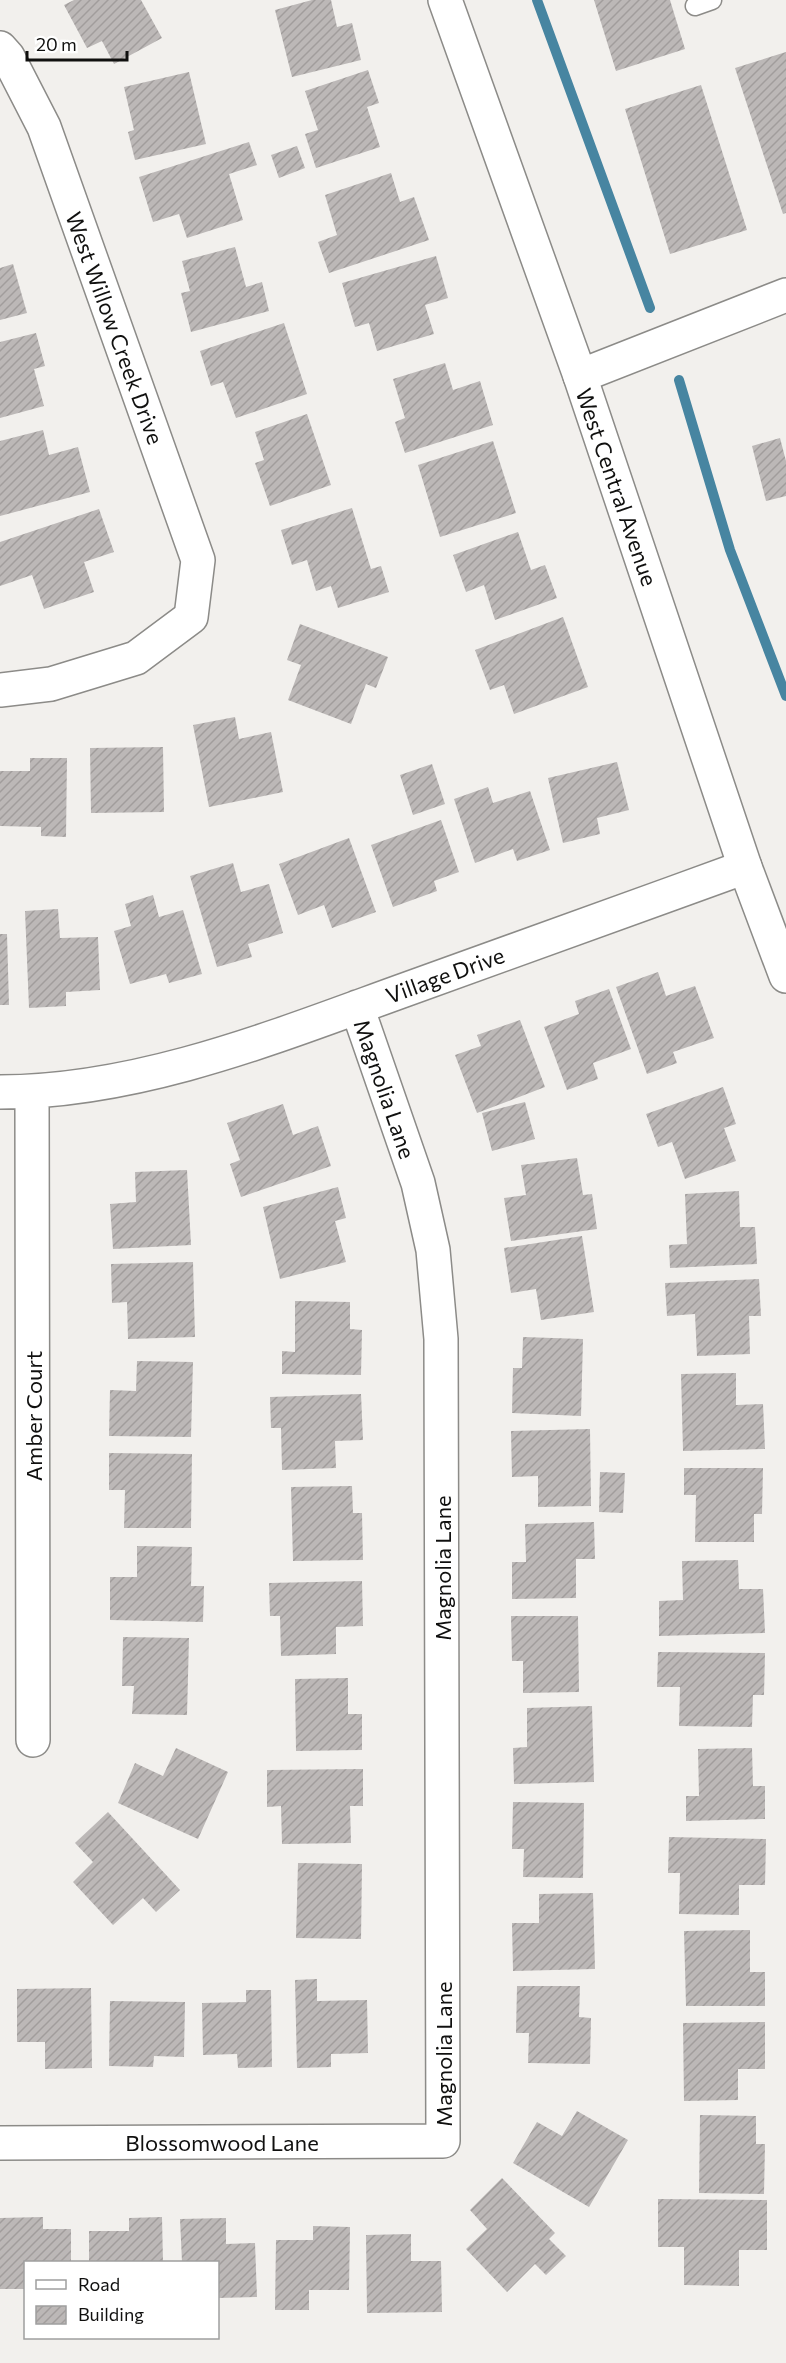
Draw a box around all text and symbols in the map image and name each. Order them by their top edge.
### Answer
scale bar [27,24,128,62]
text: 20 m [36,33,77,55]
street label: West Willow Creek Drive [60,208,170,448]
street label: West Central Avenue [571,385,663,589]
street label: Village Drive [382,941,508,1009]
street label: Magnolia Lane [349,1016,421,1162]
street label: Amber Court [20,1351,47,1481]
street label: Magnolia Lane [429,1495,456,1641]
street label: Magnolia Lane [430,1981,457,2127]
street label: Blossomwood Lane [125,2129,319,2156]
legend [24,2261,219,2339]
text: Road [78,2273,120,2295]
text: Building [78,2303,144,2325]

